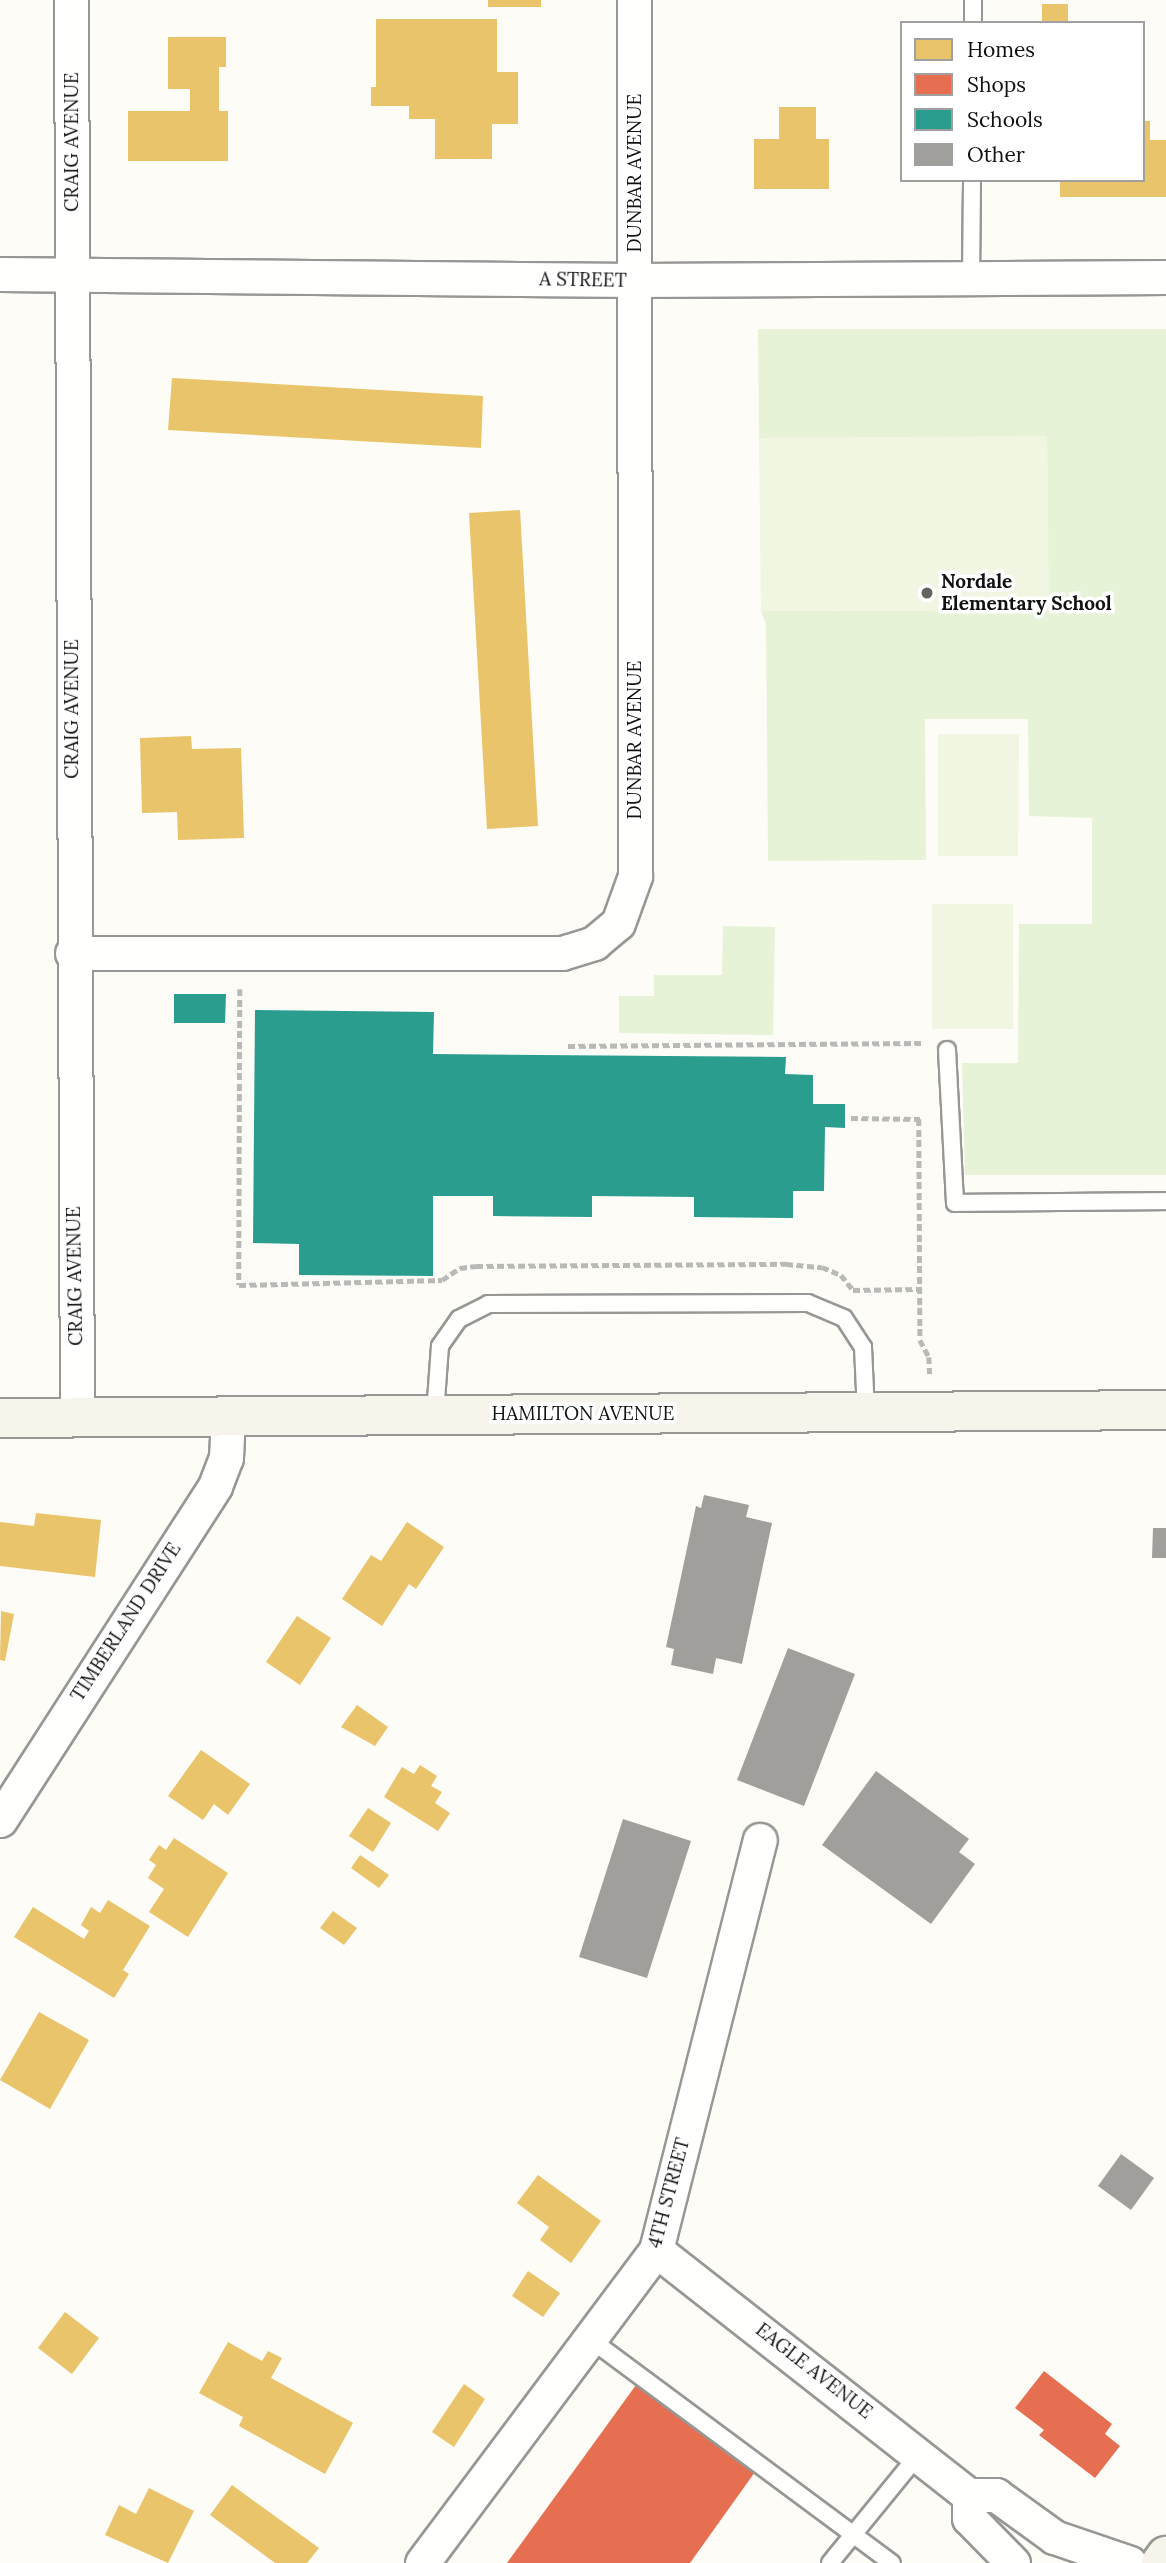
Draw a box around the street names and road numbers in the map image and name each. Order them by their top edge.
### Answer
street label: CRAIG AVENUE [61,72,83,212]
street label: DUNBAR AVENUE [624,94,646,252]
street label: A STREET [539,268,627,292]
street label: CRAIG AVENUE [61,639,83,779]
street label: DUNBAR AVENUE [624,661,646,819]
street label: CRAIG AVENUE [62,1206,88,1346]
street label: HAMILTON AVENUE [492,1403,674,1425]
street label: TIMBERLAND DRIVE [66,1538,186,1706]
street label: 4TH STREET [643,2136,695,2250]
street label: EAGLE AVENUE [751,2318,877,2424]

